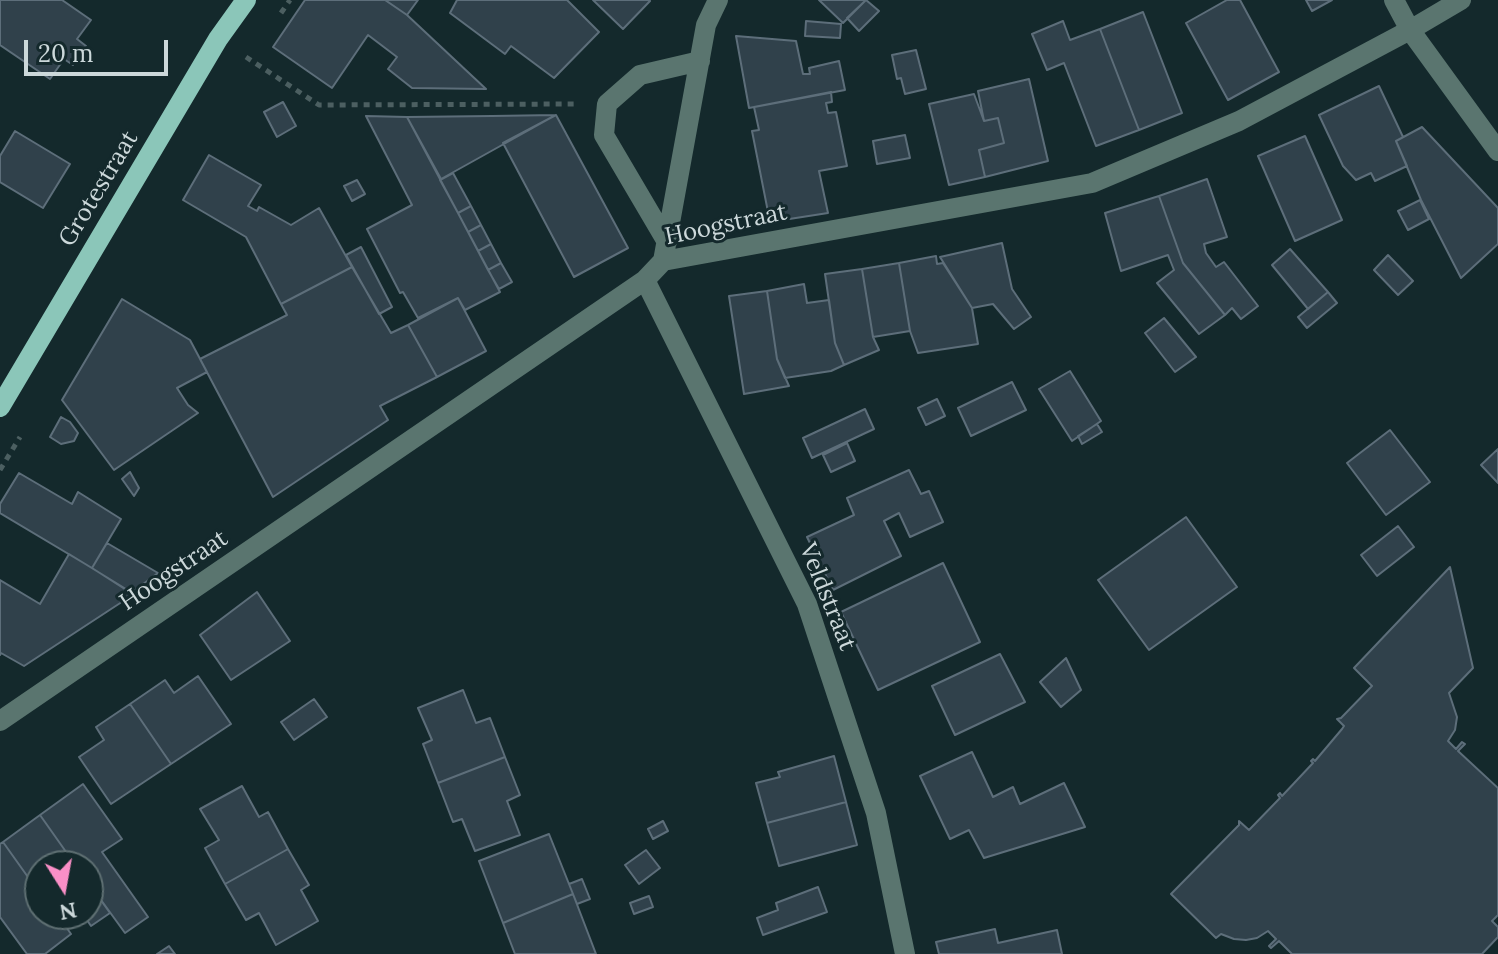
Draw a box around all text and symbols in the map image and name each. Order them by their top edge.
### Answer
scale bar [28,24,172,74]
text: 20 m [38,38,94,69]
street label: Grotestraat [53,126,145,252]
street label: Hoogstraat [662,198,790,252]
street label: Hoogstraat [115,524,233,618]
street label: Veldstraat [792,539,862,655]
north arrow [24,850,104,930]
text: N [57,896,79,927]

